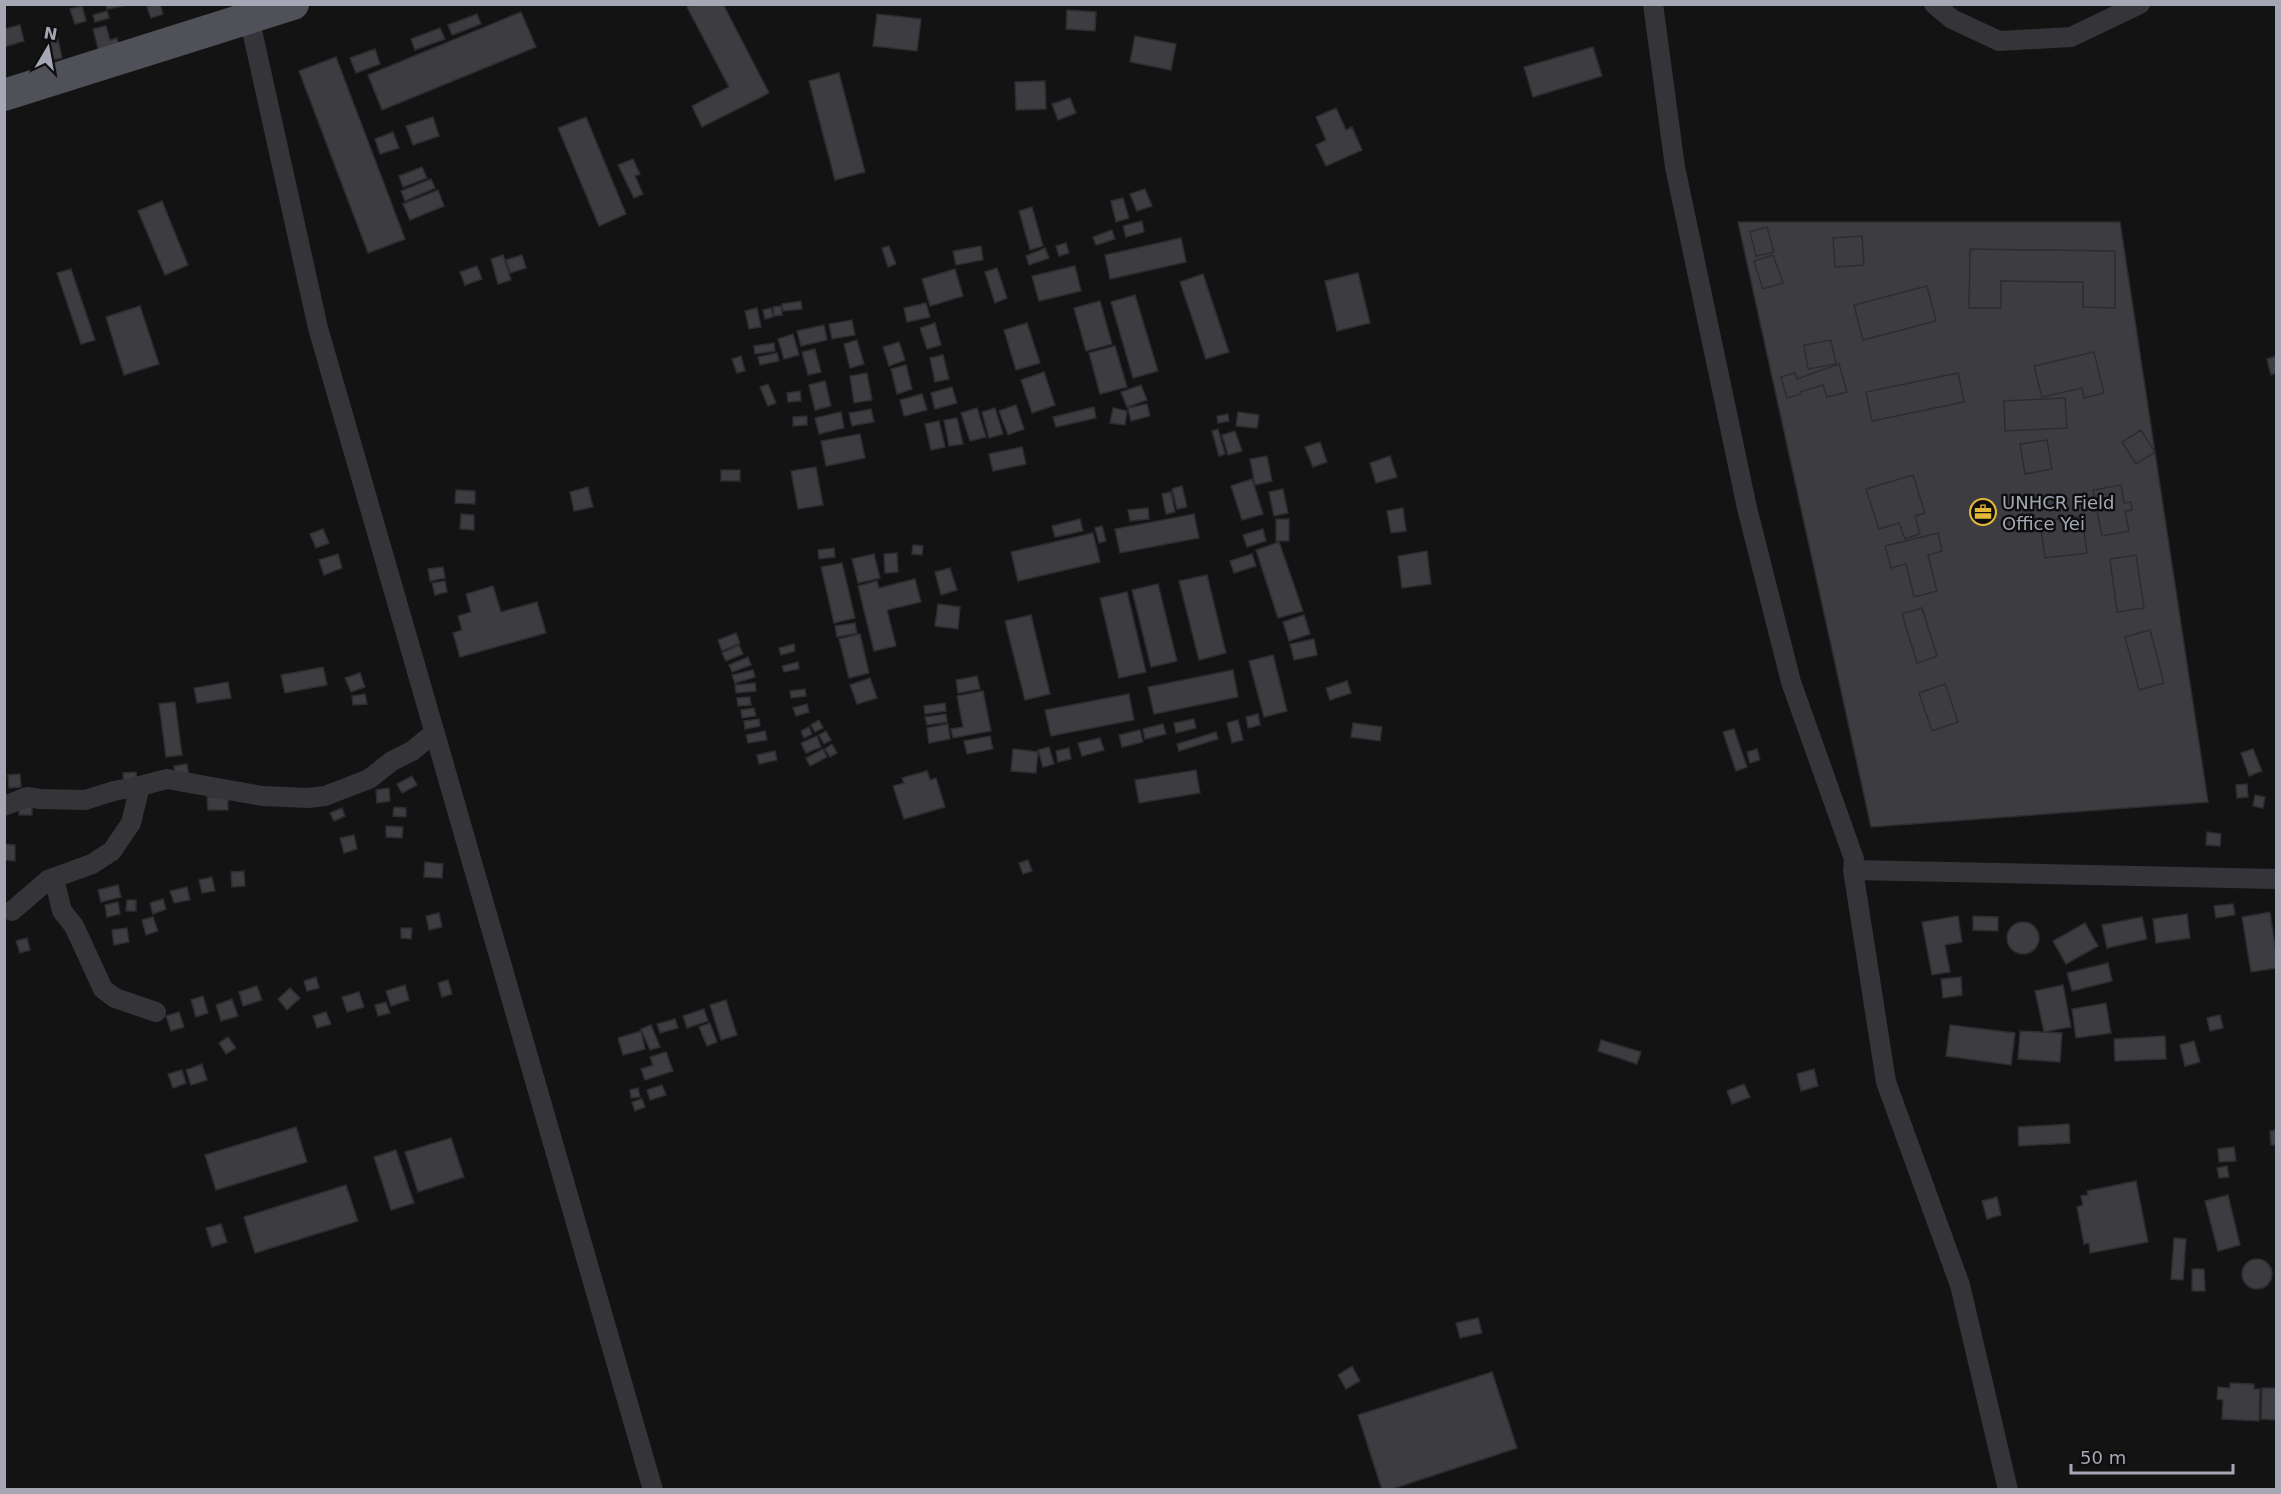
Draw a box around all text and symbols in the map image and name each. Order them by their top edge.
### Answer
north arrow [18,18,78,78]
text: N [42,23,59,44]
place label: UNHCR Field Office Yei [2002,492,2115,534]
office icon: UNHCR Field Office Yei [1968,497,1998,527]
scale bar [2071,1437,2233,1475]
text: 50 m [2080,1447,2126,1468]

